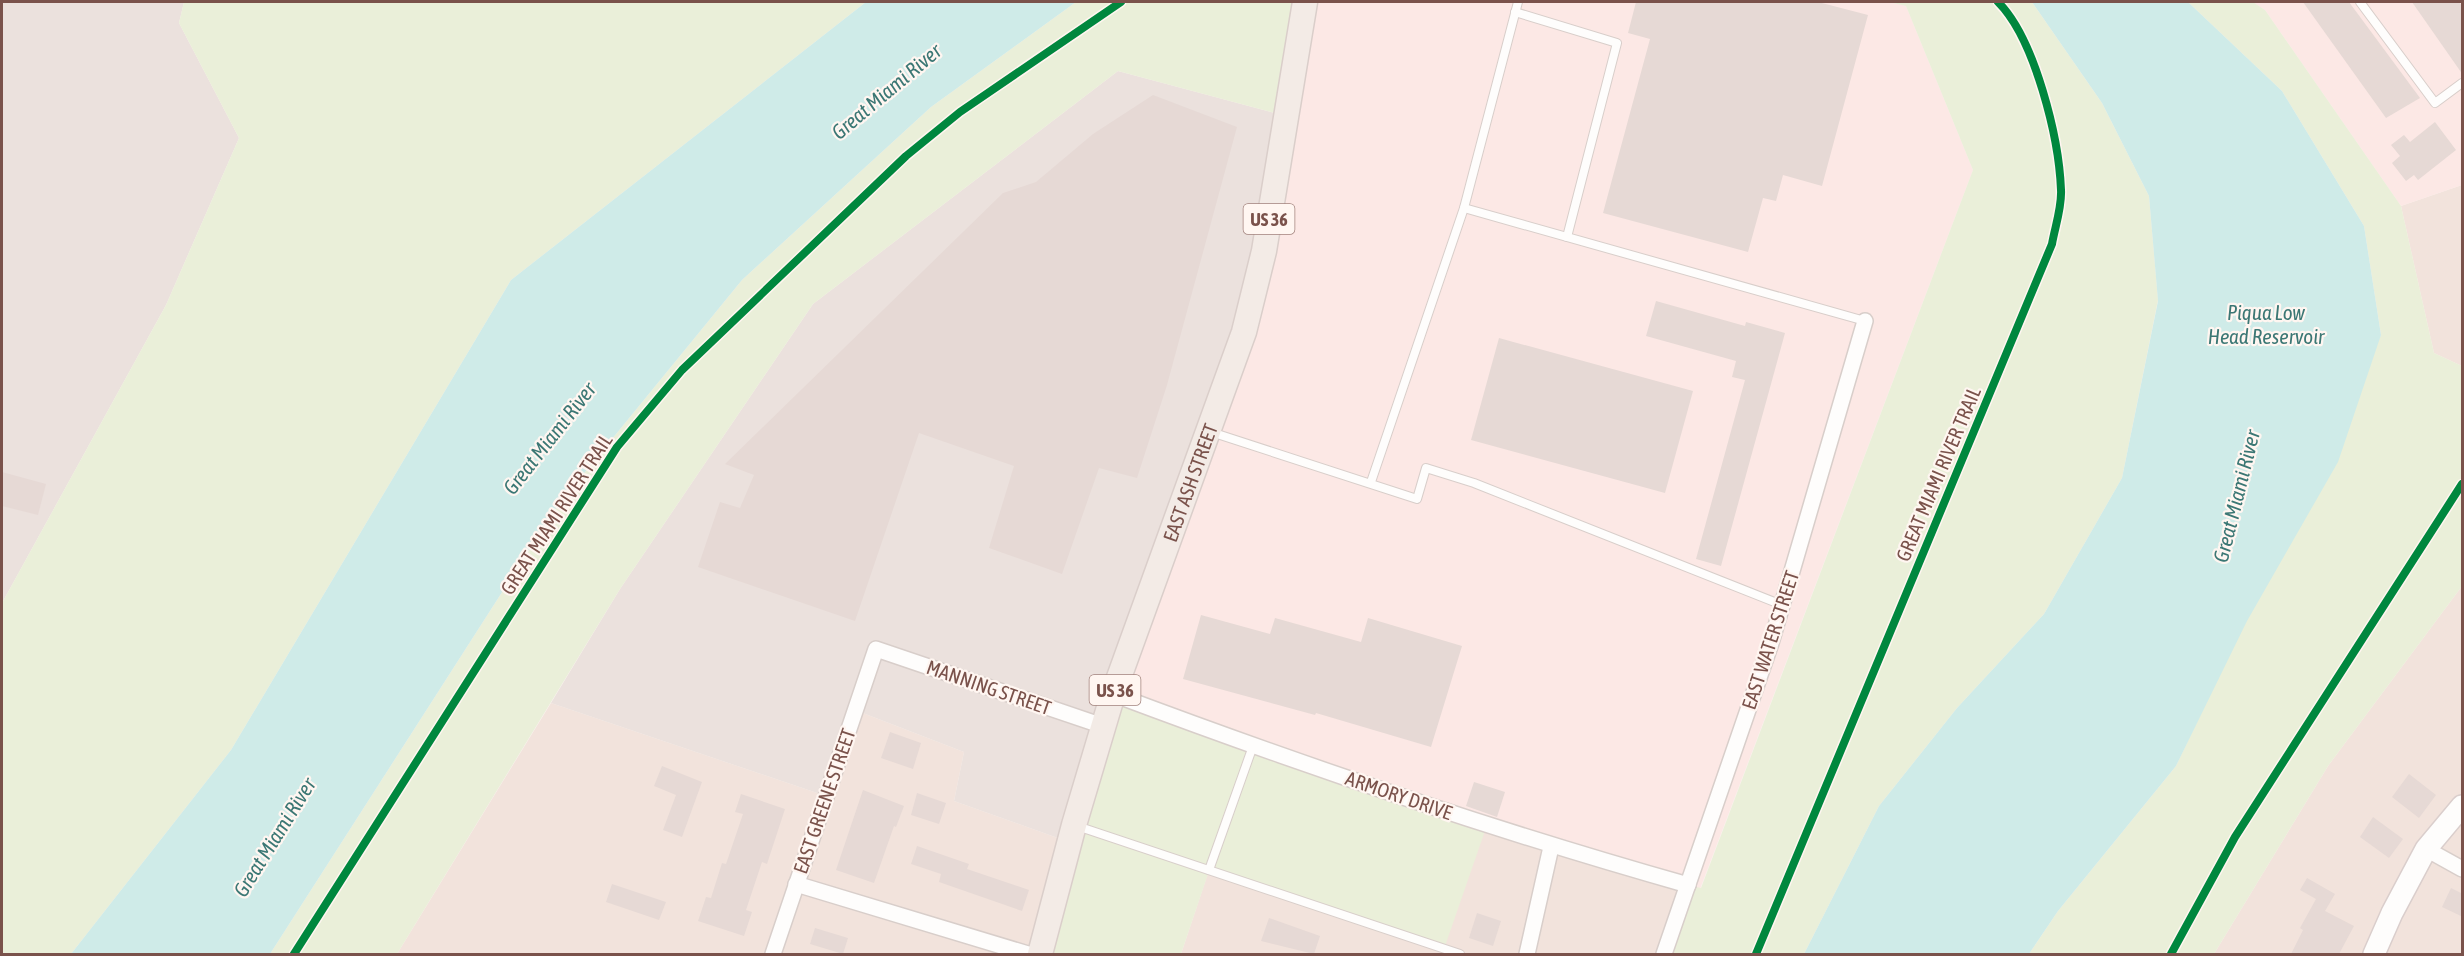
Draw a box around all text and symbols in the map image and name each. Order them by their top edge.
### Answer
water label: Great Miami River [826,38,946,144]
road number: US 36 [1244,204,1294,234]
water label: Piqua Low Head Reservoir [2208,300,2325,348]
water label: Great Miami River [498,377,601,499]
street label: GREAT MIAMI RIVER TRAIL [1891,383,1985,564]
street label: EAST ASH STREET [1158,420,1222,545]
water label: Great Miami River [2208,427,2264,565]
street label: GREAT MIAMI RIVER TRAIL [495,429,617,599]
street label: EAST WATER STREET [1737,568,1803,712]
street label: MANNING STREET [924,655,1054,719]
road number: US 36 [1090,675,1140,705]
street label: EAST GREENE STREET [788,725,860,877]
street label: ARMORY DRIVE [1343,766,1456,824]
water label: Great Miami River [228,773,321,901]

